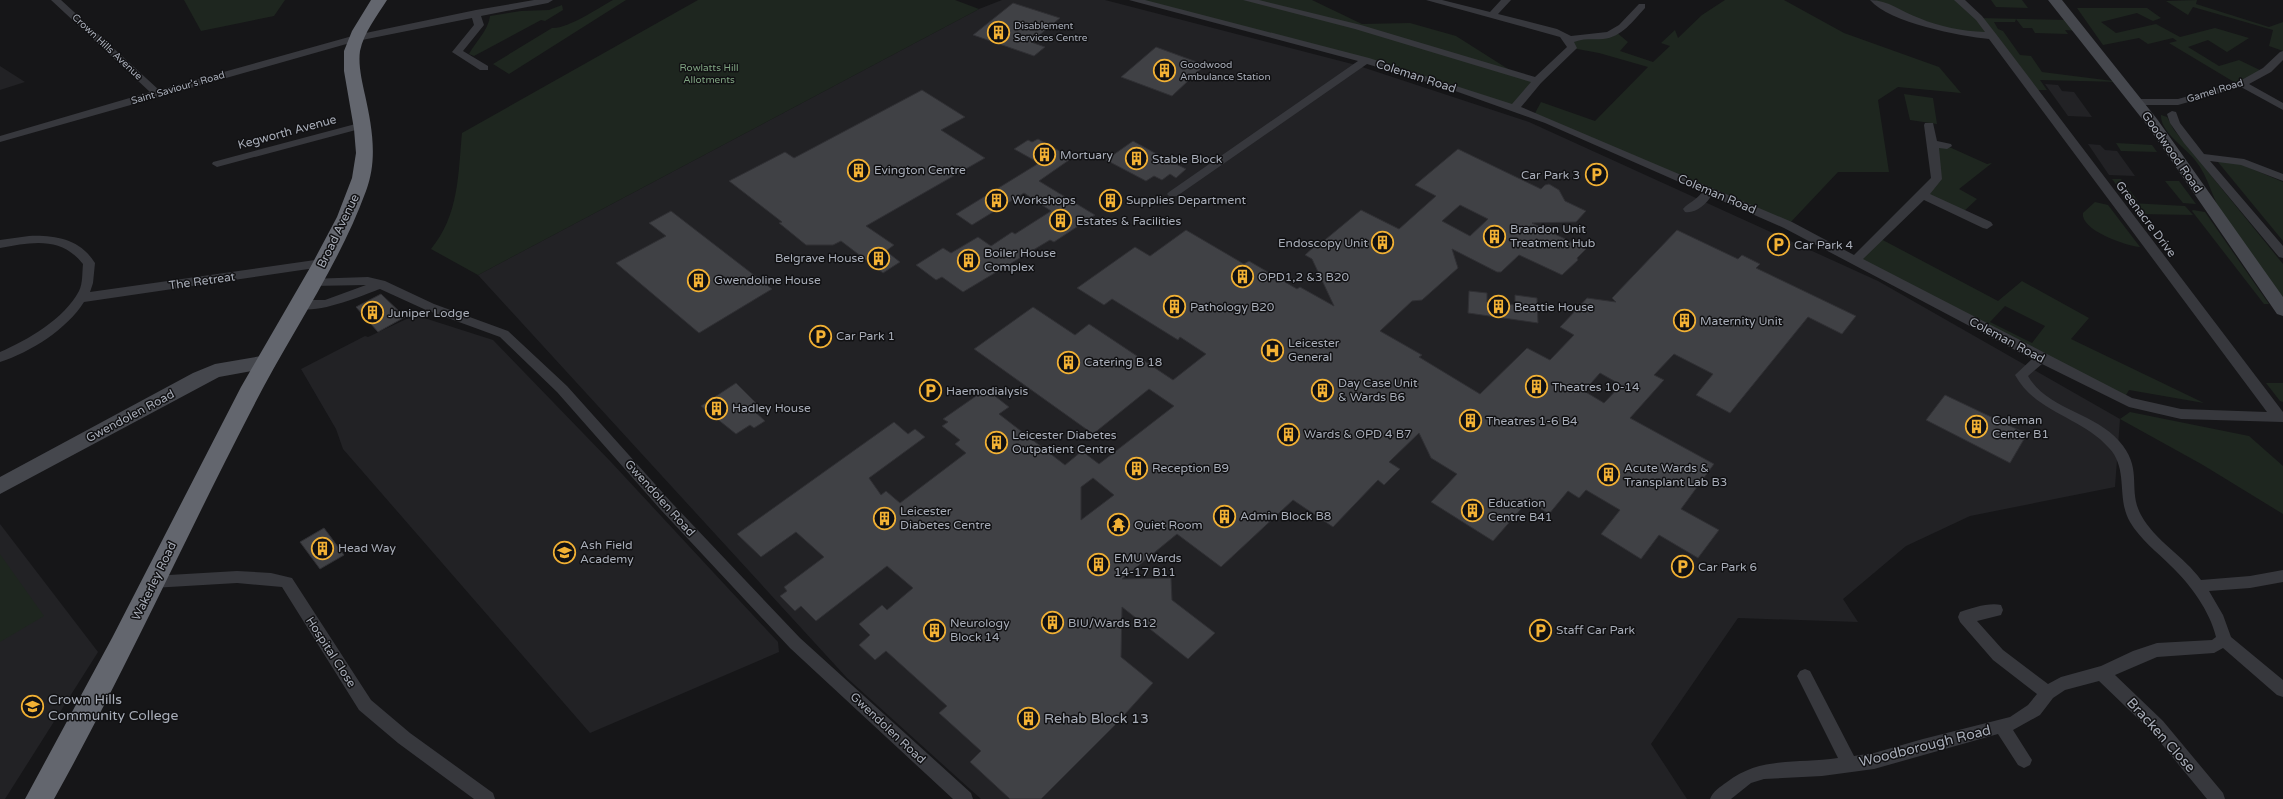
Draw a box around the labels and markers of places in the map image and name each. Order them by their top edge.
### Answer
building icon: Disablement Services Centre [985,19,1011,45]
place label: Disablement Services Centre [1014,20,1088,44]
building icon: Goodwood Ambulance Station [1151,58,1177,84]
place label: Goodwood Ambulance Station [1180,59,1270,83]
building icon: Mortuary [1032,142,1058,168]
building icon: Stable Block [1123,146,1149,172]
place label: Mortuary [1060,148,1114,162]
place label: Stable Block [1152,152,1223,166]
building icon: Evington Centre [845,157,871,183]
parking icon: Car Park 3 [1583,162,1609,188]
place label: Evington Centre [874,163,966,177]
place label: Car Park 3 [1521,168,1580,182]
building icon: Workshops [984,187,1010,213]
building icon: Supplies Department [1098,187,1124,213]
place label: Workshops [1012,193,1076,207]
place label: Supplies Department [1126,193,1246,207]
building icon: Estates & Facilities [1048,208,1074,234]
place label: Estates & Facilities [1076,214,1181,228]
place label: Brandon Unit Treatment Hub [1510,222,1595,250]
building icon: Brandon Unit Treatment Hub [1481,223,1507,249]
building icon: Endoscopy Unit [1370,230,1396,256]
parking icon: Car Park 4 [1766,232,1792,258]
place label: Endoscopy Unit [1278,236,1368,250]
place label: Car Park 4 [1794,238,1854,252]
building icon: Belgrave House [866,245,892,271]
place label: Boiler House Complex [984,246,1056,274]
building icon: Boiler House Complex [955,247,981,273]
place label: Belgrave House [775,251,864,265]
building icon: OPD1,2 &3 B20 [1229,264,1255,290]
building icon: Gwendoline House [685,267,711,293]
place label: OPD1,2 &3 B20 [1258,270,1349,284]
place label: Gwendoline House [714,273,821,287]
building icon: Pathology B20 [1161,294,1187,320]
building icon: Beattie House [1486,294,1512,320]
building icon: Juniper Lodge [359,300,385,326]
place label: Pathology B20 [1190,300,1275,314]
place label: Beattie House [1514,300,1594,314]
place label: Juniper Lodge [388,306,470,320]
building icon: Maternity Unit [1672,308,1698,334]
place label: Maternity Unit [1700,314,1783,328]
parking icon: Car Park 1 [807,323,833,349]
place label: Car Park 1 [836,329,895,343]
place label: Leicester General [1288,336,1340,364]
hospital icon: Leicester General [1260,337,1286,363]
building icon: Catering B 18 [1056,349,1082,375]
place label: Catering B 18 [1084,355,1162,369]
building icon: Theatres 10-14 [1524,374,1550,400]
place label: Day Case Unit & Wards B6 [1338,376,1418,404]
building icon: Day Case Unit & Wards B6 [1309,377,1335,403]
parking icon: Haemodialysis [917,378,943,404]
place label: Theatres 10-14 [1552,380,1640,394]
place label: Haemodialysis [946,384,1028,398]
building icon: Hadley House [703,395,729,421]
place label: Hadley House [732,401,811,415]
building icon: Theatres 1-6 B4 [1457,408,1483,434]
place label: Coleman Center B1 [1992,413,2049,441]
place label: Theatres 1-6 B4 [1486,414,1578,428]
building icon: Coleman Center B1 [1963,414,1989,440]
building icon: Wards & OPD 4 B7 [1275,421,1301,447]
place label: Wards & OPD 4 B7 [1304,427,1412,441]
place label: Leicester Diabetes Outpatient Centre [1012,428,1117,456]
building icon: Leicester Diabetes Outpatient Centre [983,429,1009,455]
building icon: Reception B9 [1123,455,1149,481]
place label: Reception B9 [1152,461,1229,475]
place label: Acute Wards & Transplant Lab B3 [1624,461,1727,489]
building icon: Acute Wards & Transplant Lab B3 [1596,462,1622,488]
place label: Education Centre B41 [1488,496,1552,524]
building icon: Education Centre B41 [1459,497,1485,523]
building icon: Admin Block B8 [1211,503,1237,529]
place label: Leicester Diabetes Centre [900,504,991,532]
building icon: Leicester Diabetes Centre [871,505,897,531]
place label: Admin Block B8 [1240,509,1331,523]
temple icon: Quiet Room [1106,512,1132,538]
place label: Quiet Room [1134,518,1203,532]
building icon: Head Way [309,535,335,561]
place label: Ash Field Academy [580,538,634,566]
school or university icon: Ash Field Academy [551,539,577,565]
place label: Head Way [338,541,396,555]
place label: EMU Wards 14-17 B11 [1114,551,1182,579]
building icon: EMU Wards 14-17 B11 [1085,552,1111,578]
parking icon: Car Park 6 [1670,554,1696,580]
place label: Car Park 6 [1698,560,1757,574]
building icon: BIU/Wards B12 [1039,610,1065,636]
place label: Neurology Block 14 [950,616,1010,644]
place label: BIU/Wards B12 [1068,616,1157,630]
building icon: Neurology Block 14 [921,617,947,643]
parking icon: Staff Car Park [1527,617,1553,643]
place label: Staff Car Park [1556,623,1636,637]
place label: Crown Hills Community College [48,691,178,724]
school or university icon: Crown Hills Community College [19,694,45,720]
building icon: Rehab Block 13 [1015,705,1041,731]
place label: Rehab Block 13 [1044,710,1149,727]

